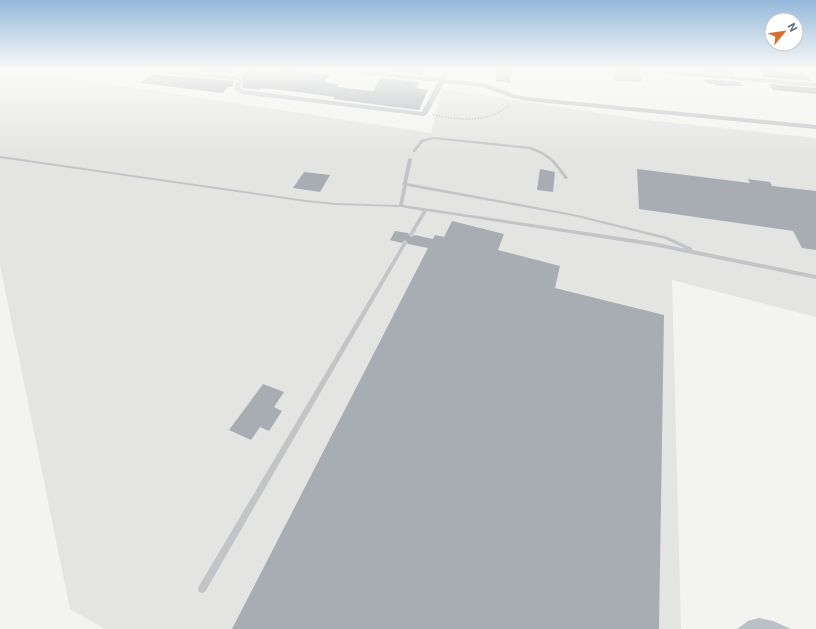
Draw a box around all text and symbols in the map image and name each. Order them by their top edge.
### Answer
north arrow [764,12,804,52]
text: N [785,21,800,34]

